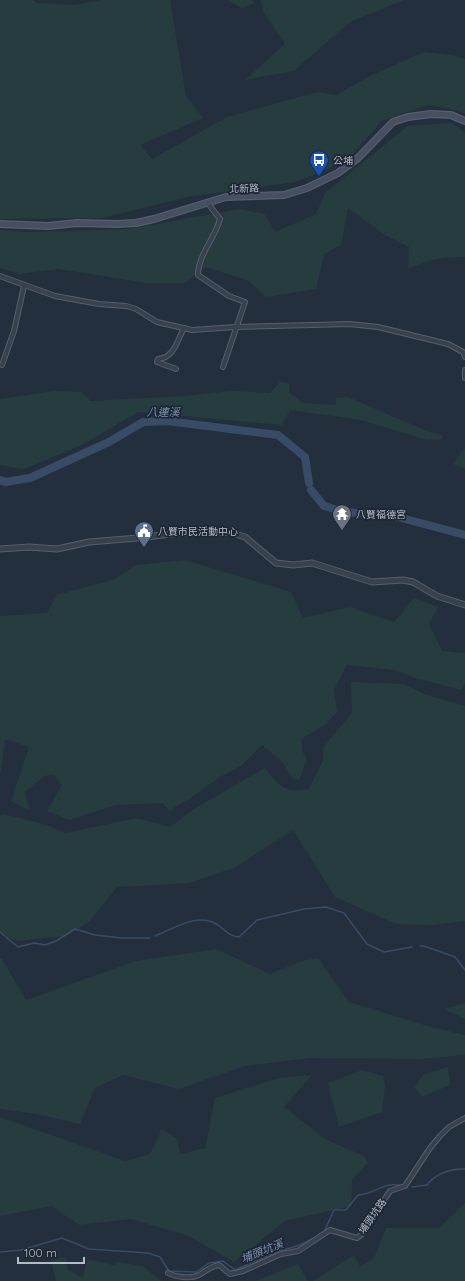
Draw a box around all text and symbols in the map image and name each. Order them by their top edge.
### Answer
bus stop icon: 公埔 [308,149,330,177]
place label: 公埔 [333,154,353,167]
street label: 北新路 [229,181,259,196]
water label: 八連溪 [146,405,182,419]
temple icon: 八賢福德宮 [331,503,353,531]
place label: 八賢福德宮 [356,508,406,521]
public building icon: 八賢市民活動中心 [133,520,155,548]
place label: 八賢市民活動中心 [158,525,238,538]
street label: 埔頭坑路 [356,1196,389,1236]
water label: 埔頭坑溪 [239,1236,287,1266]
scale bar [18,1239,84,1265]
text: 100 m [24,1245,57,1260]

